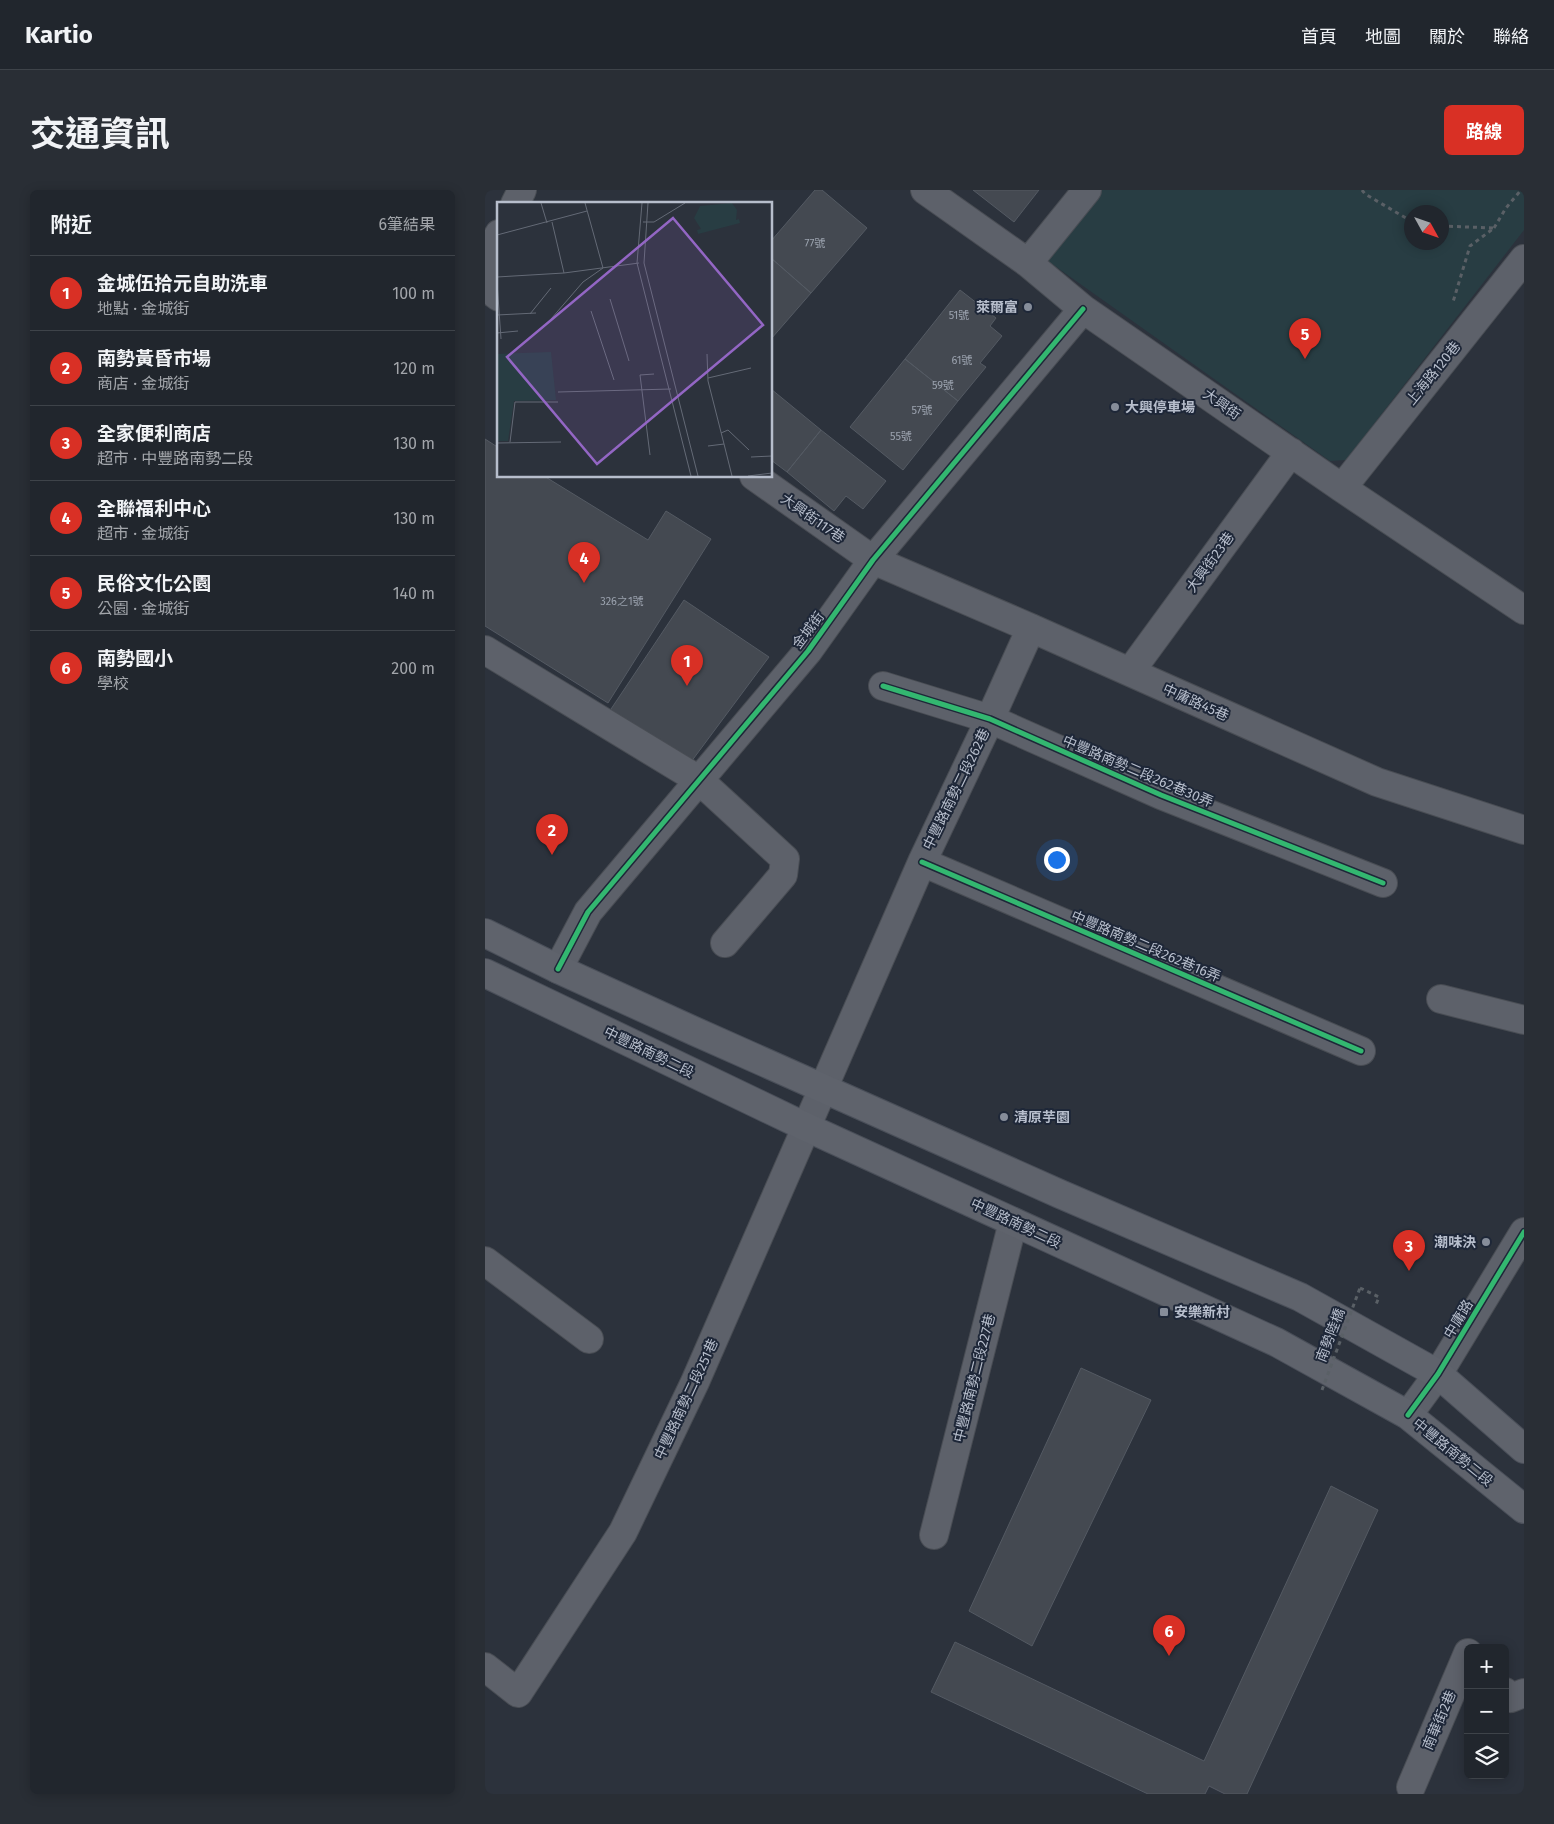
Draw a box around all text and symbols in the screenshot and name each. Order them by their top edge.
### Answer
text: Kartio [25,21,93,49]
text: 首頁 [1301,26,1337,48]
text: 地圖 [1365,26,1401,48]
text: 關於 [1429,26,1465,48]
text: 聯絡 [1493,26,1529,48]
button: 路線 [1444,105,1524,155]
text: 交通資訊 [30,113,170,155]
inset map [497,202,773,478]
north arrow [1404,205,1449,250]
text: 附近 [50,212,92,238]
text: 6筆結果 [378,215,435,234]
house number: 77號 [805,237,825,250]
text: 金城伍拾元自助洗車 [97,272,268,295]
text: 1 [62,284,70,303]
text: 100 m [392,284,435,303]
text: 地點 · 金城街 [97,299,189,318]
place label: 萊爾富 [976,299,1018,316]
marker: 萊爾富 [1022,301,1034,313]
house number: 51號 [949,309,969,322]
pin: 5 [1289,318,1321,359]
street label: 上海路120巷 [1403,338,1464,409]
text: 南勢黃昏市場 [97,347,211,370]
house number: 61號 [951,354,973,367]
text: 2 [62,359,70,378]
text: 120 m [393,359,435,378]
text: 商店 · 金城街 [97,374,189,393]
house number: 59號 [932,379,954,392]
street label: 大興街 [1200,385,1244,423]
place label: 大興停車場 [1125,399,1195,416]
marker: 大興停車場 [1109,401,1121,413]
house number: 57號 [911,404,933,417]
text: 全家便利商店 [97,422,211,445]
house number: 55號 [890,430,912,443]
text: 3 [62,434,70,453]
text: 130 m [393,434,435,453]
text: 超市 · 中豐路南勢二段 [97,449,253,468]
street label: 大興街117巷 [777,490,848,547]
text: 全聯福利中心 [97,497,211,520]
text: 4 [61,509,71,528]
text: 130 m [393,509,435,528]
text: 超市 · 金城街 [97,524,189,543]
street label: 大興街23巷 [1183,529,1238,596]
pin: 4 [568,542,600,583]
text: 民俗文化公園 [97,572,211,595]
text: 5 [62,584,70,603]
text: 140 m [393,584,435,603]
house number: 326之1號 [600,595,644,608]
text: 公園 · 金城街 [97,599,189,618]
street label: 金城街 [789,608,828,652]
pin: 1 [671,645,703,686]
text: 南勢國小 [97,647,173,670]
text: 6 [61,659,71,678]
text: 200 m [391,659,435,678]
text: 學校 [97,674,129,693]
street label: 中庸路45巷 [1160,680,1231,725]
street label: 中豐路南勢二段262巷 [920,726,993,853]
street label: 中豐路南勢二段262巷30弄 [1060,732,1216,811]
pin: 2 [536,814,568,855]
your location [1044,847,1070,873]
street label: 中豐路南勢二段262巷16弄 [1069,907,1223,986]
street label: 中豐路南勢二段 [601,1023,697,1082]
place label: 清原芋園 [1014,1109,1070,1126]
marker: 清原芋園 [998,1111,1010,1123]
street label: 中豐路南勢二段 [968,1195,1064,1252]
pin: 3 [1393,1230,1425,1271]
place label: 潮味決 [1434,1234,1476,1251]
marker: 潮味決 [1480,1236,1492,1248]
street label: 中庸路 [1440,1297,1477,1342]
place label: 安樂新村 [1174,1304,1230,1321]
marker: 安樂新村 [1158,1306,1170,1318]
street label: 南勢陸橋 [1312,1306,1348,1364]
street label: 中豐路南勢二段227巷 [950,1312,999,1444]
street label: 中豐路南勢二段251巷 [651,1336,722,1462]
street label: 中豐路南勢二段 [1409,1415,1496,1490]
pin: 6 [1153,1615,1185,1656]
map controls [1464,1644,1509,1779]
button: + [1464,1644,1509,1689]
street label: 南華街2巷 [1419,1688,1460,1752]
button: − [1464,1689,1509,1734]
button: layers [1464,1734,1509,1779]

